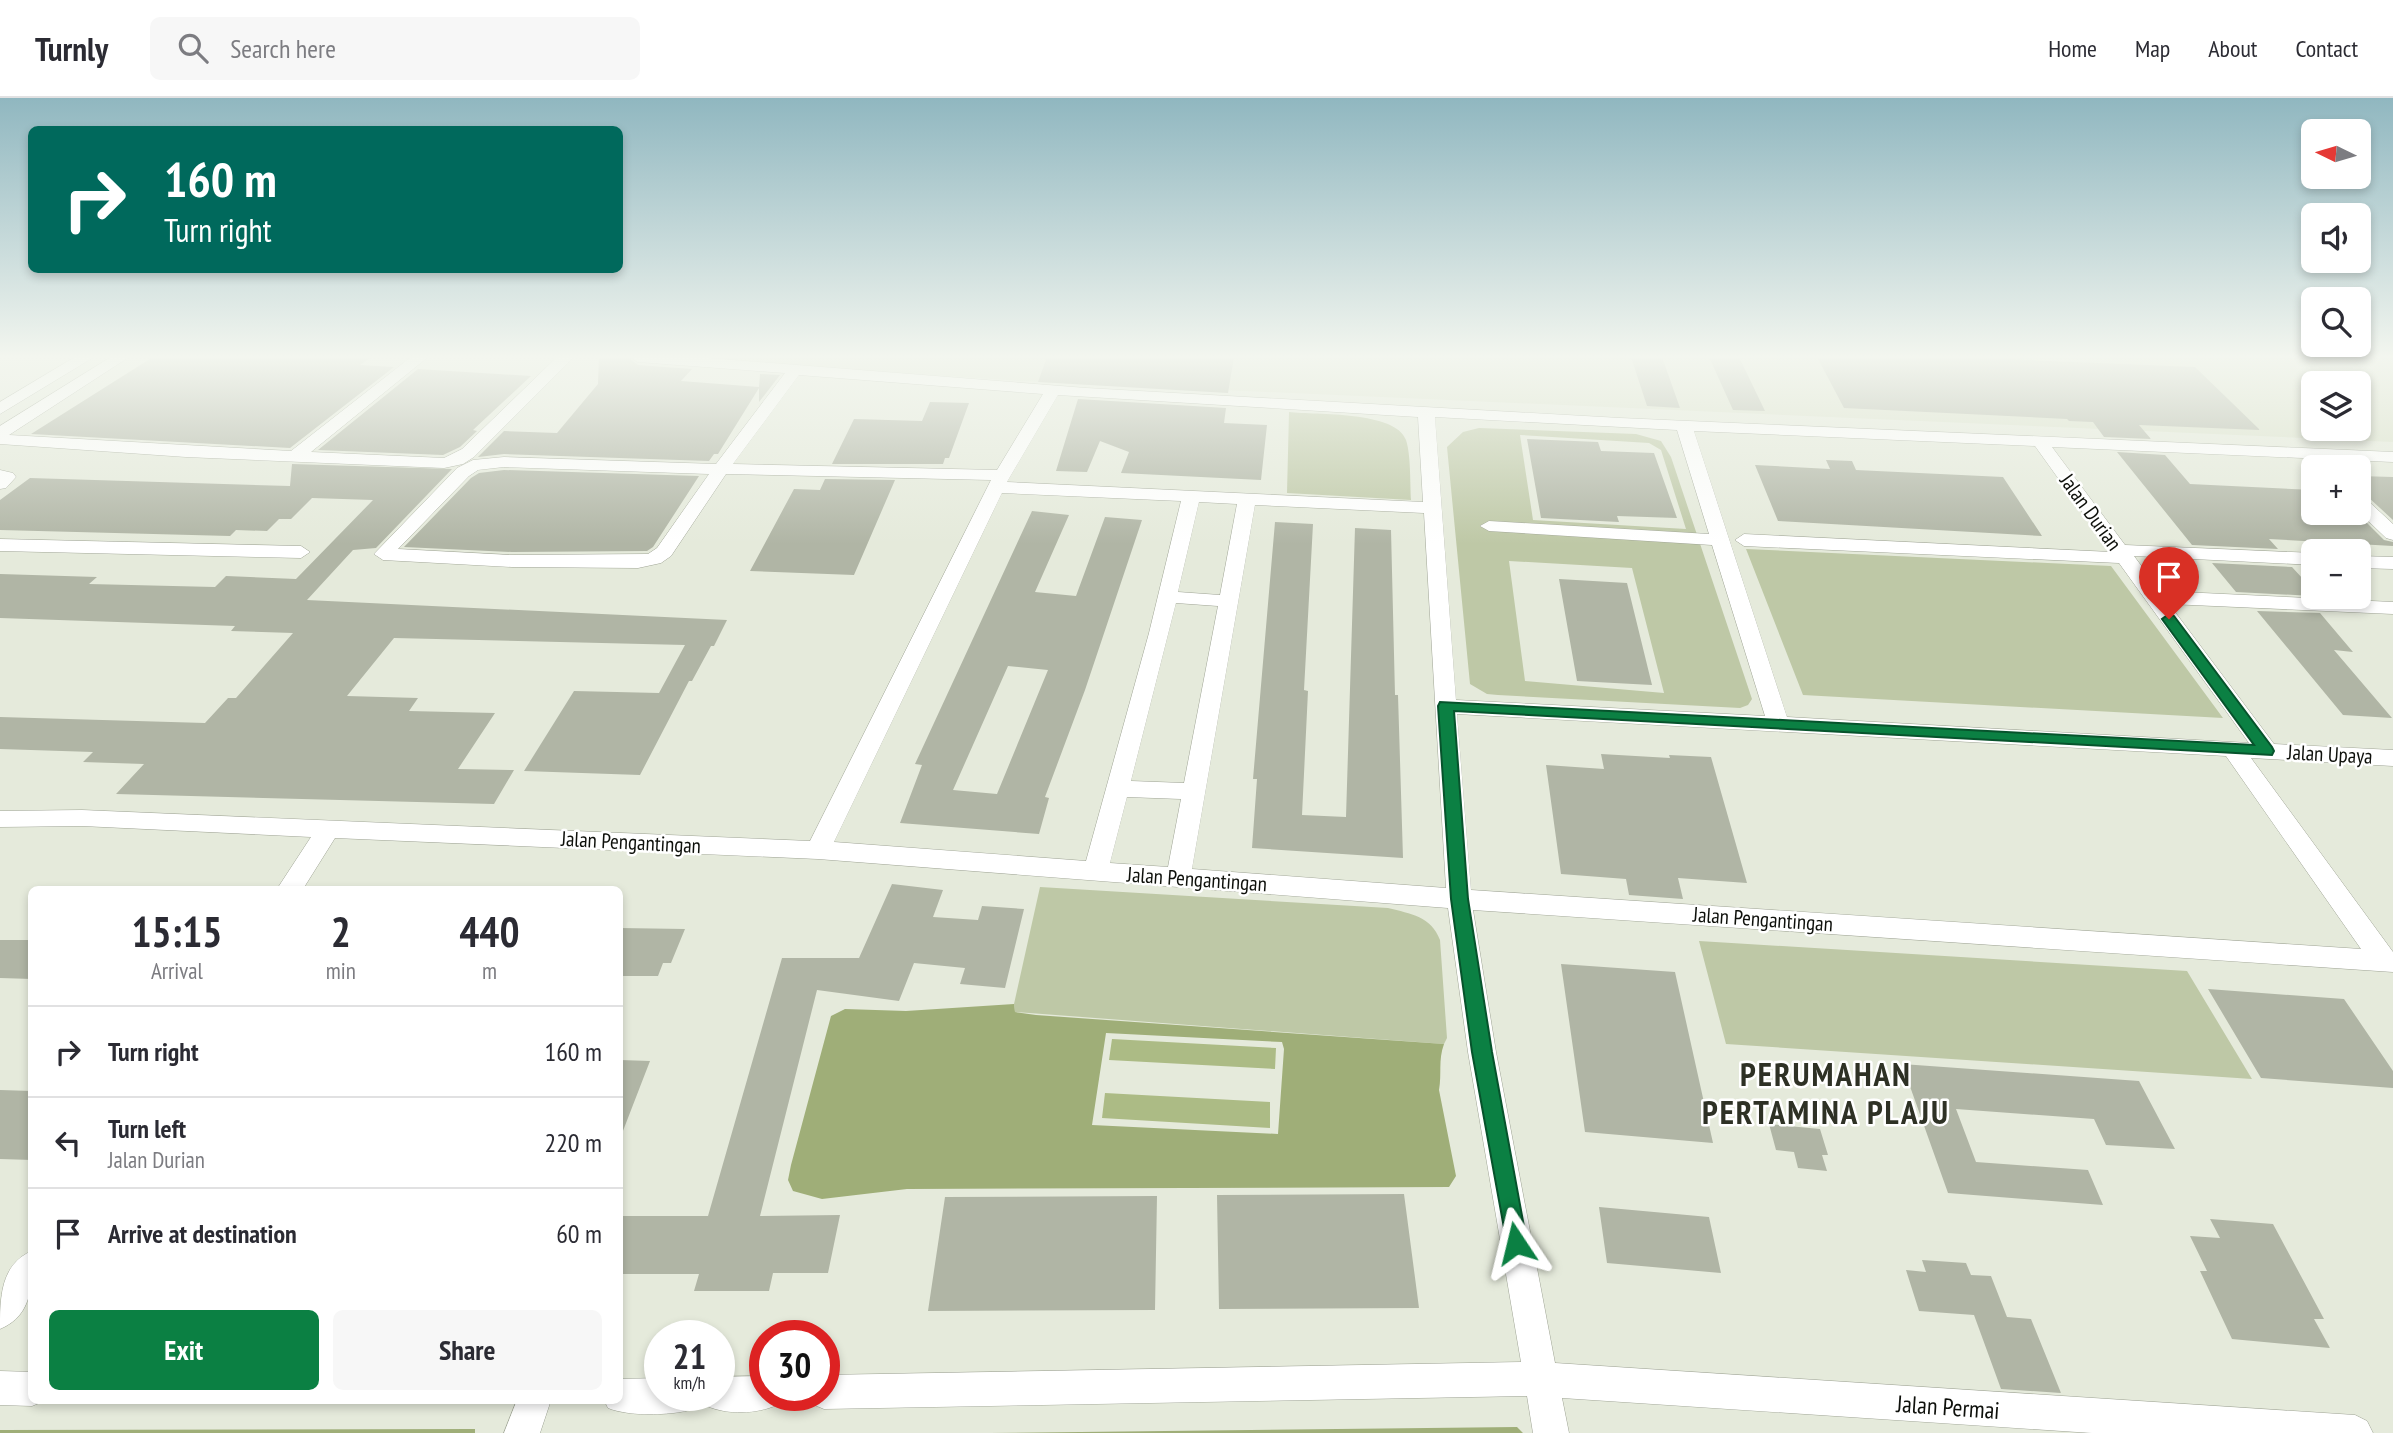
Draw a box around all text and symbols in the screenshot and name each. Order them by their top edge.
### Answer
search box [150,17,640,80]
text: Turnly [35,27,108,70]
icon: search [174,29,212,67]
text: Search here [230,32,336,65]
text: Home [2048,33,2097,64]
text: Map [2135,33,2170,64]
text: About [2208,33,2257,64]
text: Contact [2295,33,2358,64]
north arrow [2301,119,2371,189]
map controls [2301,119,2371,609]
text: 160 m [164,147,277,211]
icon: right [49,154,140,245]
button: sound [2301,203,2371,273]
text: Turn right [164,209,272,251]
button: search [2301,287,2371,357]
button: layers [2301,371,2371,441]
button: + [2301,455,2371,525]
street label: Jalan Durian [2053,467,2128,556]
button: − [2301,539,2371,609]
pin [2139,547,2199,619]
icon: arrive [2150,558,2188,596]
street label: Jalan Upaya [2286,738,2373,770]
street label: Jalan Pengantingan [559,825,702,859]
street label: Jalan Pengantingan [1125,861,1268,897]
street label: Jalan Pengantingan [1691,901,1834,937]
text: 15:15 [131,904,222,959]
text: 2 [331,904,351,959]
text: 440 [459,904,520,959]
text: Arrival [151,956,203,985]
text: min [326,956,356,985]
text: m [482,956,497,985]
icon: right [49,1033,87,1071]
text: Turn right [108,1035,199,1068]
text: 160 m [544,1035,602,1068]
district label: PERUMAHAN PERTAMINA PLAJU [1702,1052,1950,1133]
text: Turn left [108,1112,186,1145]
icon: left [49,1124,87,1162]
text: 220 m [544,1126,602,1159]
text: Jalan Durian [108,1145,205,1174]
position arrow [1479,1206,1553,1280]
icon: arrive [49,1215,87,1253]
text: Arrive at destination [108,1217,297,1250]
text: 60 m [556,1217,602,1250]
button: Exit [49,1310,319,1390]
button: Share [333,1310,602,1390]
speed limit sign: 30 [749,1320,840,1411]
text: 21 [673,1333,706,1379]
text: km/h [674,1371,705,1394]
street label: Jalan Permai [1894,1388,2001,1426]

